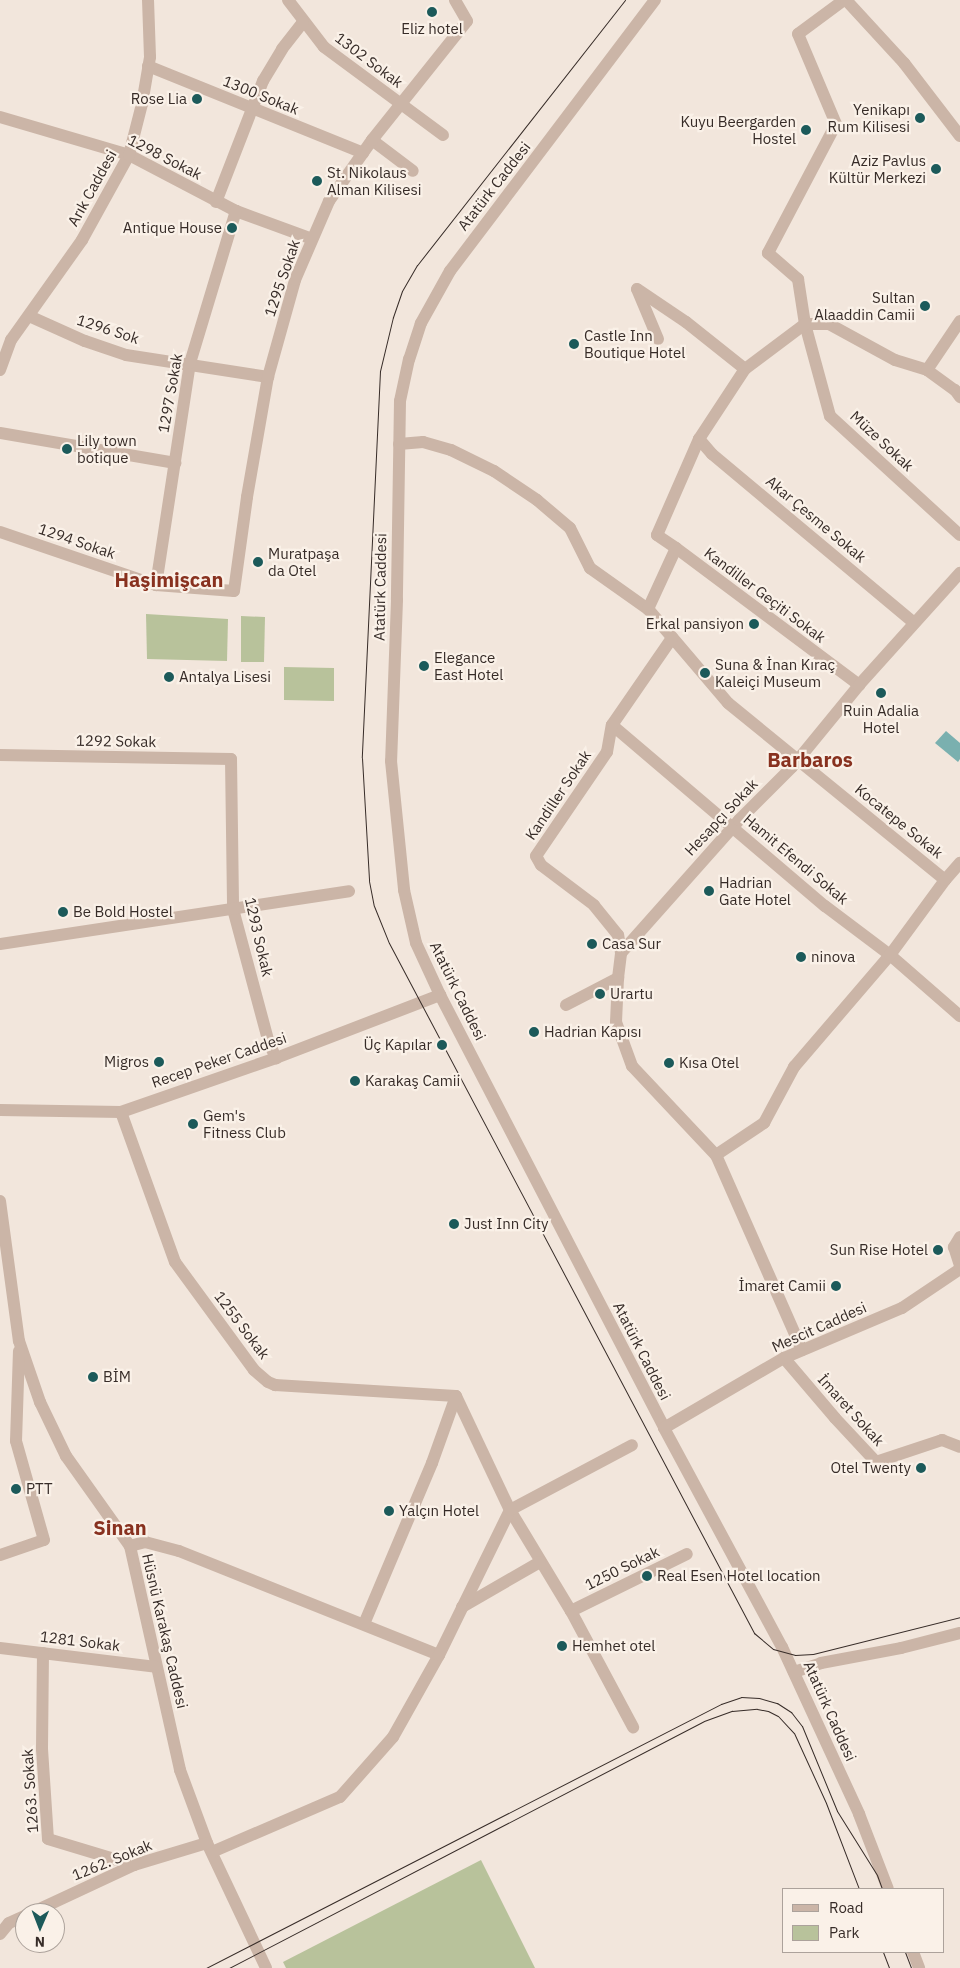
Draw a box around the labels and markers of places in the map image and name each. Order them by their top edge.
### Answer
marker: Eliz hotel [426,6,438,18]
place label: Eliz hotel [401,20,463,38]
place label: Rose Lia [131,90,187,108]
marker: Rose Lia [191,93,203,105]
place label: Yenikapı Rum Kilisesi [828,100,910,135]
place label: Kuyu Beergarden Hostel [680,112,796,147]
marker: Yenikapı Rum Kilisesi [914,112,926,124]
marker: Kuyu Beergarden Hostel [800,124,812,136]
place label: Aziz Pavlus Kültür Merkezi [829,151,926,186]
place label: St. Nikolaus Alman Kilisesi [327,163,422,198]
marker: Aziz Pavlus Kültür Merkezi [930,163,942,175]
marker: St. Nikolaus Alman Kilisesi [311,175,323,187]
place label: Antique House [123,219,222,237]
marker: Antique House [226,222,238,234]
place label: Sultan Alaaddin Camii [814,288,915,323]
marker: Sultan Alaaddin Camii [919,300,931,312]
place label: Castle Inn Boutique Hotel [584,326,685,361]
marker: Castle Inn Boutique Hotel [568,338,580,350]
place label: Lily town botique [77,431,137,466]
marker: Lily town botique [61,443,73,455]
place label: Muratpaşa da Otel [268,544,339,579]
marker: Muratpaşa da Otel [252,556,264,568]
place label: Erkal pansiyon [646,615,744,633]
marker: Erkal pansiyon [748,618,760,630]
place label: Elegance East Hotel [434,648,503,683]
place label: Suna & İnan Kıraç Kaleiçi Museum [715,655,835,690]
marker: Elegance East Hotel [418,660,430,672]
marker: Suna & İnan Kıraç Kaleiçi Museum [699,667,711,679]
place label: Antalya Lisesi [179,668,271,686]
marker: Antalya Lisesi [163,671,175,683]
marker: Ruin Adalia Hotel [875,687,887,699]
place label: Ruin Adalia Hotel [843,701,919,736]
place label: Hadrian Gate Hotel [719,873,791,908]
marker: Hadrian Gate Hotel [703,885,715,897]
place label: Be Bold Hostel [73,903,173,921]
marker: Be Bold Hostel [57,906,69,918]
place label: Casa Sur [602,935,661,953]
marker: Casa Sur [586,938,598,950]
place label: ninova [811,948,855,966]
marker: ninova [795,951,807,963]
place label: Urartu [610,985,653,1003]
marker: Urartu [594,988,606,1000]
place label: Hadrian Kapısı [544,1023,641,1041]
marker: Hadrian Kapısı [528,1026,540,1038]
place label: Üç Kapılar [363,1036,432,1054]
marker: Üç Kapılar [436,1039,448,1051]
place label: Migros [104,1053,149,1071]
place label: Kısa Otel [679,1054,739,1072]
marker: Migros [153,1056,165,1068]
marker: Kısa Otel [663,1057,675,1069]
place label: Karakaş Camii [365,1072,460,1090]
marker: Karakaş Camii [349,1075,361,1087]
place label: Gem's Fitness Club [203,1106,286,1141]
marker: Gem's Fitness Club [187,1118,199,1130]
place label: Just Inn City [464,1215,549,1233]
marker: Just Inn City [448,1218,460,1230]
place label: Sun Rise Hotel [830,1241,928,1259]
marker: Sun Rise Hotel [932,1244,944,1256]
place label: İmaret Camii [739,1277,826,1295]
marker: İmaret Camii [830,1280,842,1292]
place label: BİM [103,1368,131,1386]
marker: BİM [87,1371,99,1383]
place label: Otel Twenty [830,1459,911,1477]
marker: Otel Twenty [915,1462,927,1474]
place label: PTT [26,1480,53,1498]
marker: PTT [10,1483,22,1495]
place label: Yalçın Hotel [399,1502,479,1520]
marker: Yalçın Hotel [383,1505,395,1517]
place label: Real Esen Hotel location [657,1567,821,1585]
marker: Real Esen Hotel location [641,1570,653,1582]
place label: Hemhet otel [572,1637,655,1655]
marker: Hemhet otel [556,1640,568,1652]

